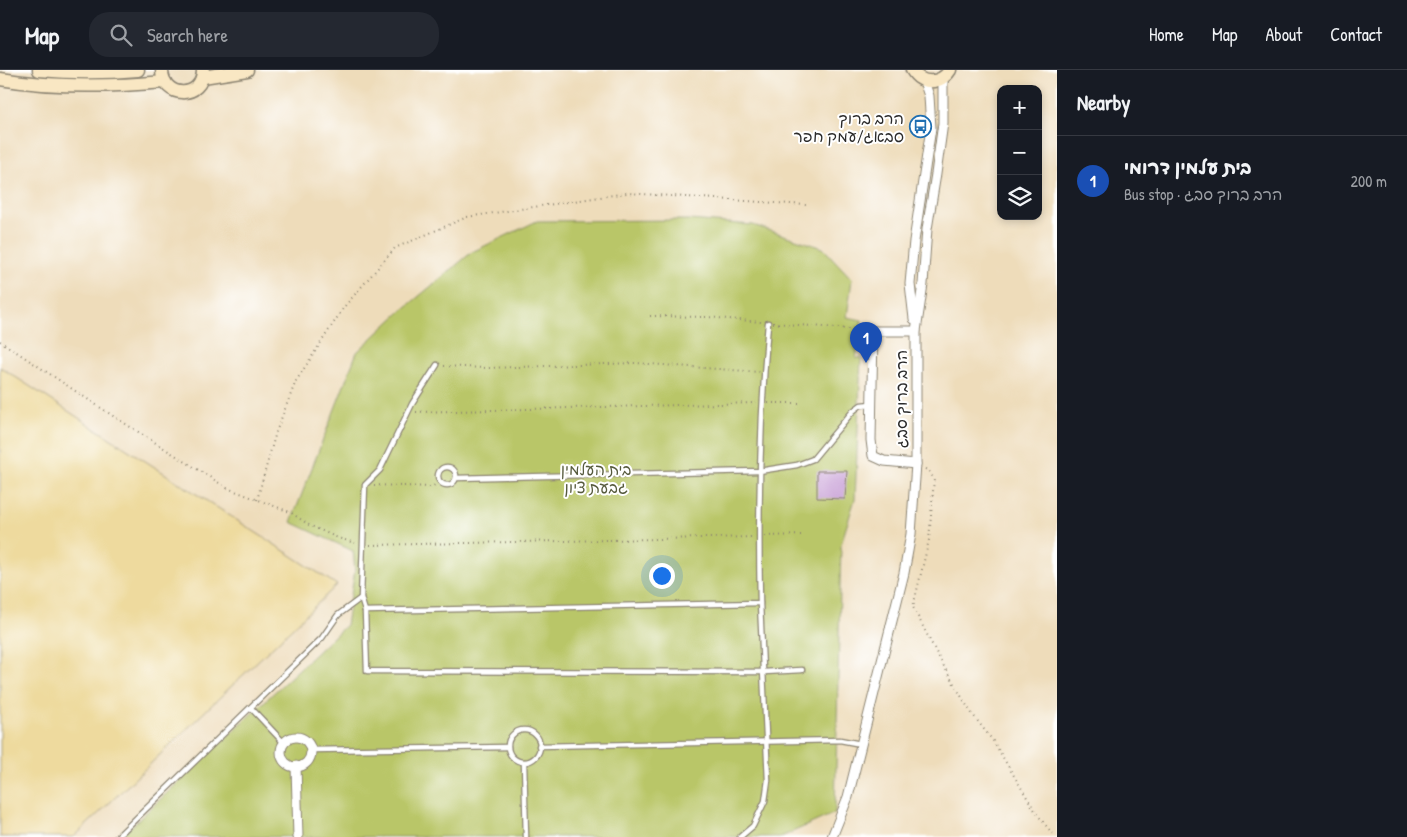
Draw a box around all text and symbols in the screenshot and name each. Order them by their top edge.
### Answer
search box [89,12,439,57]
text: Map [25,19,59,51]
icon: search [107,21,135,49]
text: Search here [147,22,228,48]
text: Home [1149,22,1184,47]
text: Map [1212,22,1237,47]
text: About [1265,22,1302,47]
text: Contact [1330,22,1382,47]
map controls [997,85,1042,220]
button: + [997,85,1042,130]
text: Nearby [1077,88,1130,117]
place label: הרב ברוך סבאג/עמק חפר [794,107,904,147]
bus stop icon: הרב ברוך סבאג/עמק חפר [908,115,932,139]
button: − [997,130,1042,175]
text: בית עלמין דרומי [1124,154,1252,180]
text: 1 [1090,170,1096,192]
text: 200 m [1351,170,1387,192]
button: layers [997,175,1042,220]
text: Bus stop · הרב ברוך סבג [1124,183,1282,205]
pin: 1 [850,322,882,363]
street label: הרב ברוך סבג [890,350,912,448]
park label: בית העלמין גבעת ציון [561,458,631,498]
your location [649,563,675,589]

